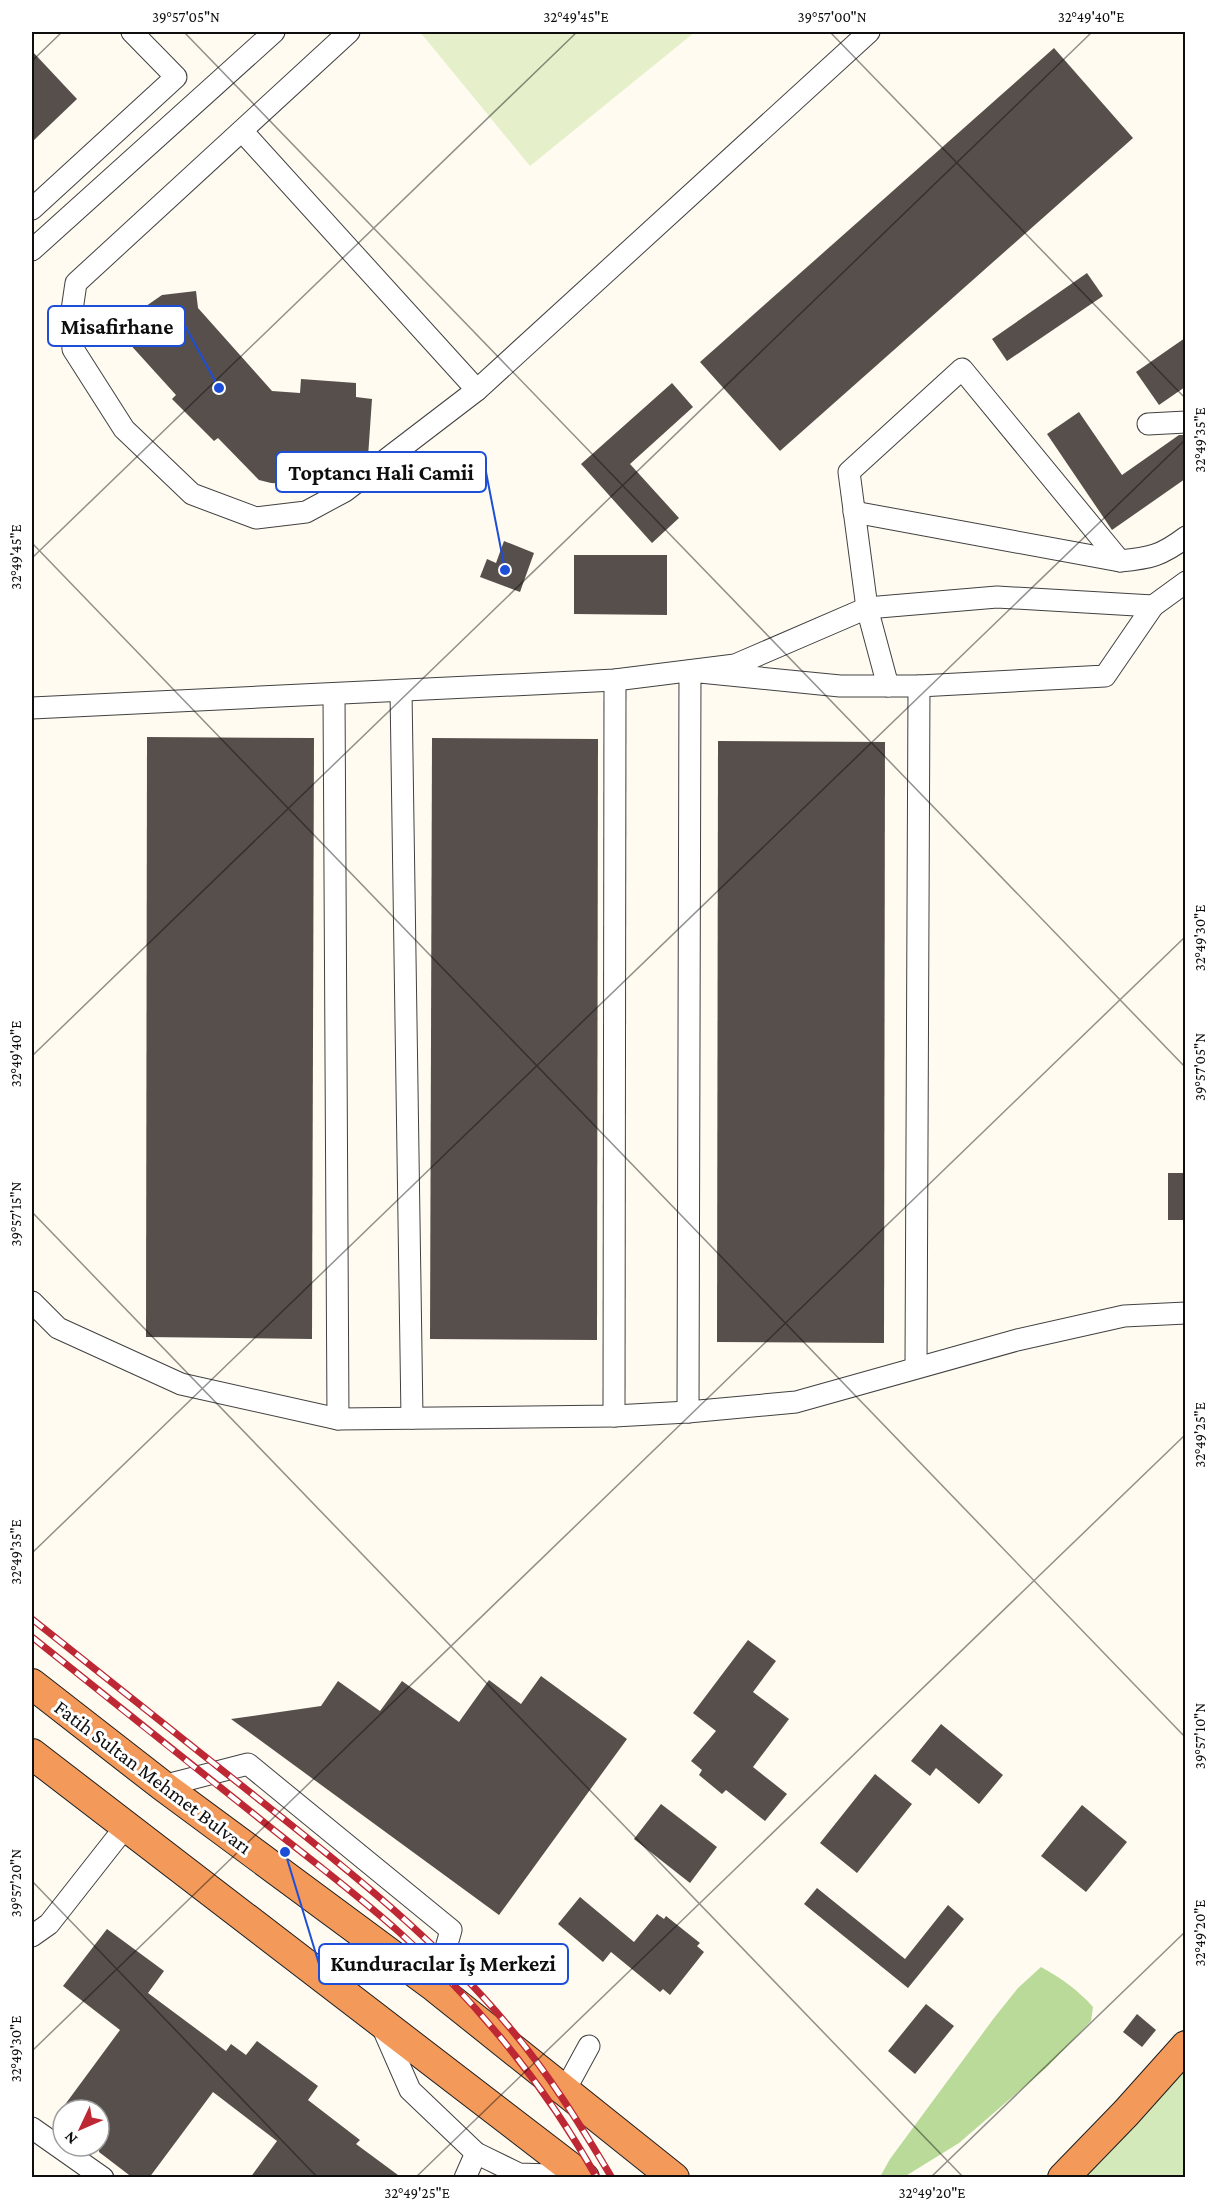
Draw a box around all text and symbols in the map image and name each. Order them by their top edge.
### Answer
text: 39°57'05"N [152,9,220,25]
text: 32°49'45"E [543,9,609,25]
text: 39°57'00"N [797,9,867,25]
text: 32°49'40"E [1058,9,1124,25]
callout: Misafirhane [48,306,185,346]
text: Misafirhane [61,314,173,339]
text: 32°49'35"E [1192,407,1208,473]
callout: Toptancı Hali Camii [276,452,486,492]
text: Toptancı Hali Camii [288,460,474,485]
text: 32°49'45"E [8,524,24,590]
text: 32°49'30"E [1192,905,1208,971]
text: 32°49'40"E [8,1021,24,1087]
text: 39°57'05"N [1192,1033,1208,1101]
text: 39°57'15"N [8,1181,24,1247]
text: 32°49'25"E [1192,1402,1208,1468]
text: 32°49'35"E [8,1519,24,1585]
street label: Fatih Sultan Mehmet Bulvarı [50,1695,257,1859]
text: 39°57'10"N [1192,1703,1208,1769]
text: 39°57'20"N [8,1849,24,1917]
text: 32°49'20"E [1192,1900,1208,1966]
callout: Kunduracılar İş Merkezi [319,1944,568,1984]
text: Kunduracılar İş Merkezi [330,1951,556,1976]
text: 32°49'30"E [8,2016,24,2082]
north arrow [51,2098,111,2158]
text: N [61,2128,80,2148]
text: 32°49'25"E [384,2185,450,2201]
text: 32°49'20"E [899,2185,965,2201]

